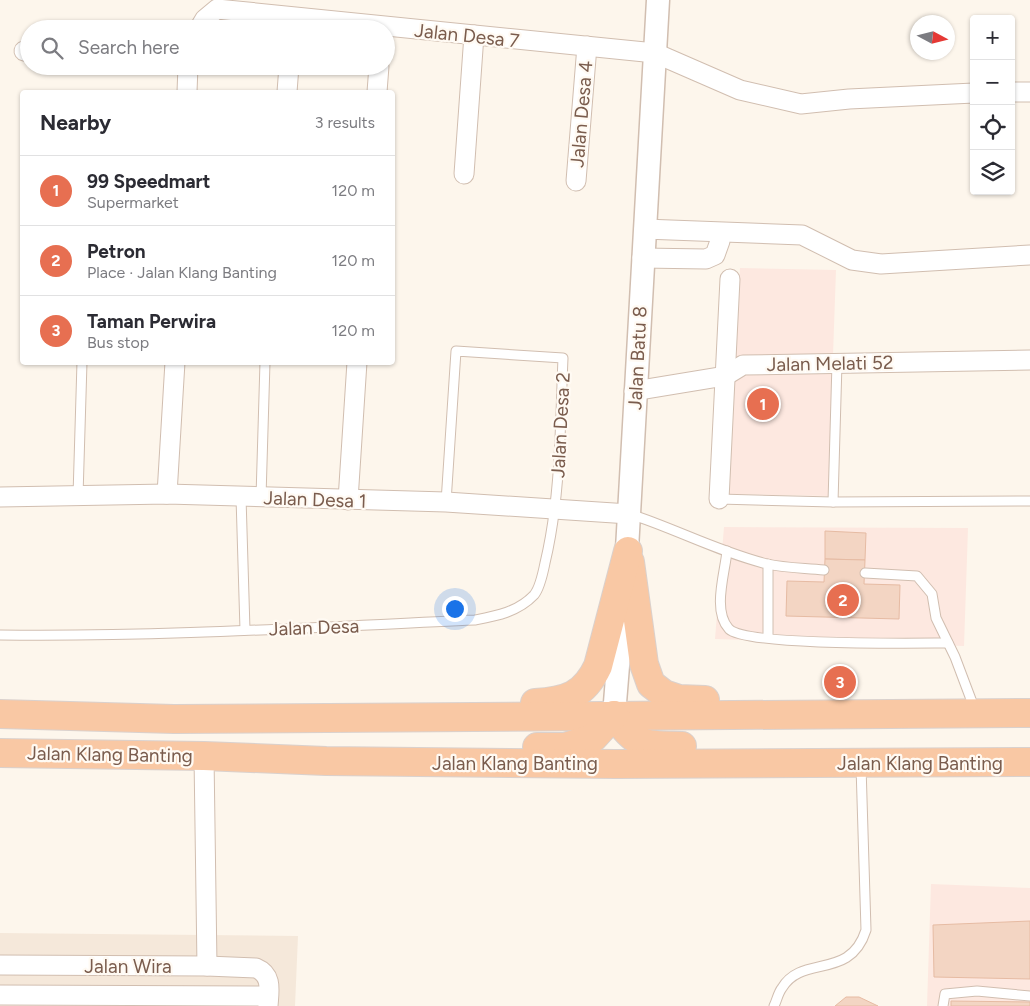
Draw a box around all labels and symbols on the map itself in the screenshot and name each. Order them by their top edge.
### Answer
north arrow [910,15,955,60]
street label: Jalan Desa 7 [413,19,521,52]
street label: Jalan Desa 4 [565,59,598,168]
street label: Jalan Batu 8 [623,305,652,411]
street label: Jalan Melati 52 [766,351,894,376]
street label: Jalan Desa 2 [546,372,575,479]
pin: 1 [747,385,779,423]
street label: Jalan Desa 1 [263,486,367,513]
pin: 2 [827,581,859,619]
your location [442,596,468,622]
street label: Jalan Desa [268,614,360,641]
pin: 3 [824,663,856,701]
street label: Jalan Klang Banting [27,742,193,767]
street label: Jalan Klang Banting [432,752,598,775]
street label: Jalan Klang Banting [837,752,1003,775]
street label: Jalan Wira [84,955,172,978]

